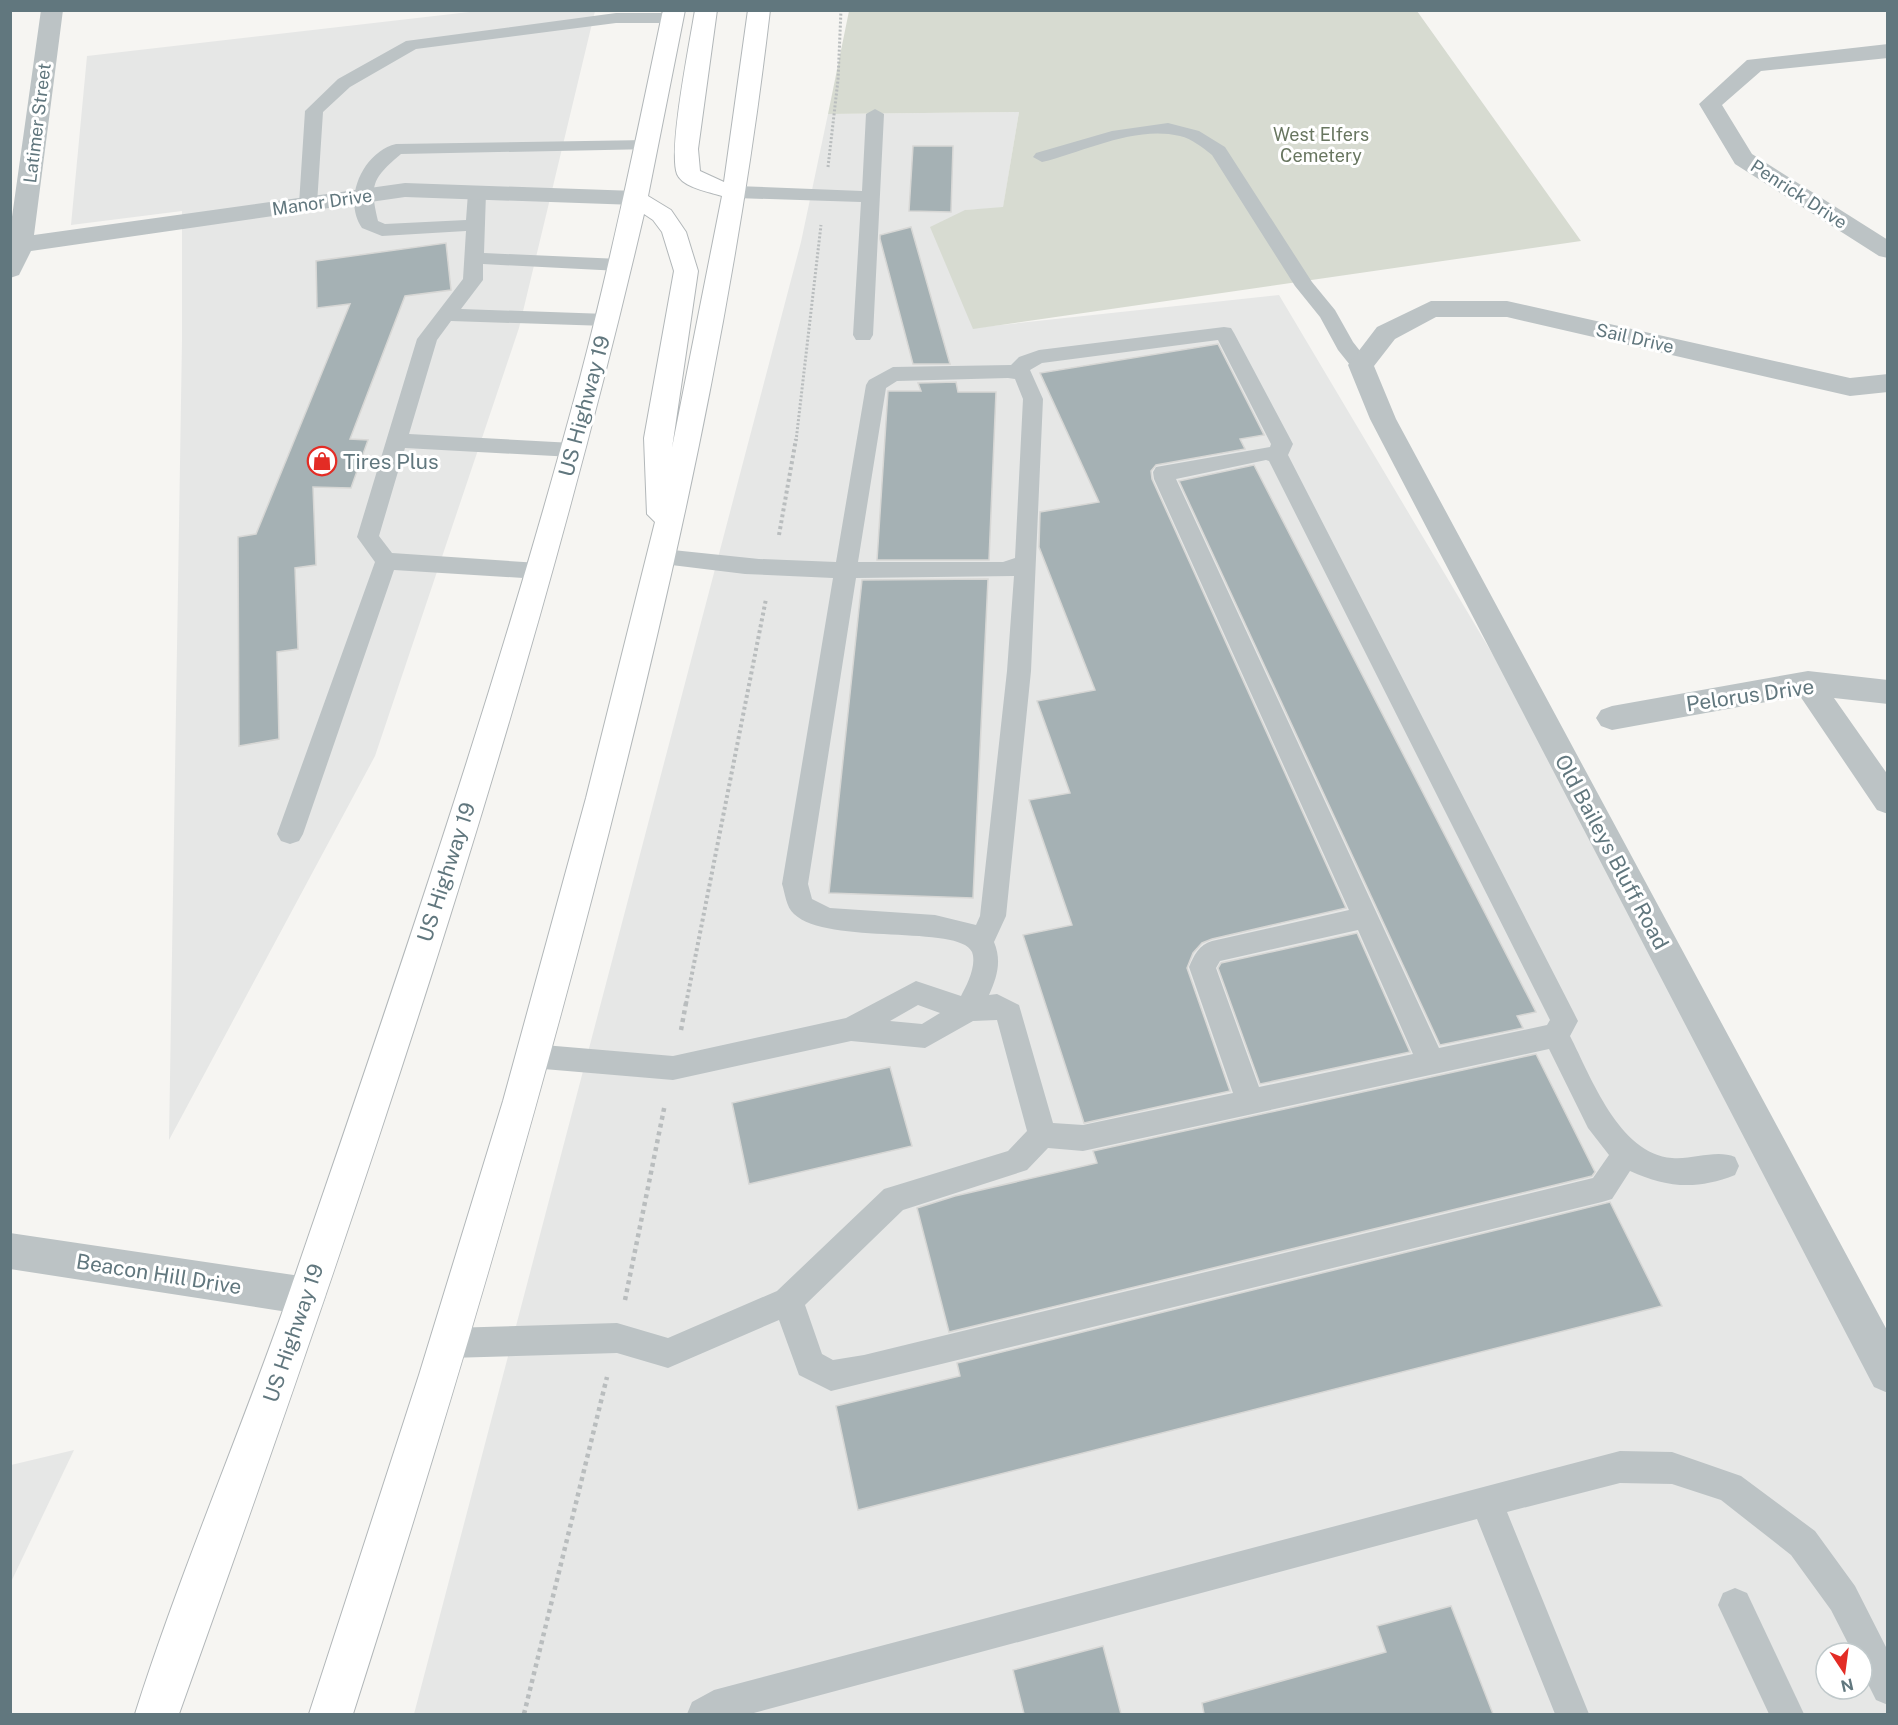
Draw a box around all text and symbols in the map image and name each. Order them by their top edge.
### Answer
street label: Latimer Street [19,62,55,184]
park label: West Elfers Cemetery [1273,124,1369,166]
street label: Penrick Drive [1747,155,1851,233]
street label: Manor Drive [271,185,373,219]
street label: Sail Drive [1594,319,1676,357]
street label: US Highway 19 [553,333,615,479]
shop icon: Tires Plus [306,445,338,477]
place label: Tires Plus [343,449,439,474]
street label: Pelorus Drive [1684,674,1816,716]
street label: Old Baileys Bluff Road [1550,750,1674,954]
street label: US Highway 19 [412,799,480,945]
street label: Beacon Hill Drive [74,1249,244,1299]
street label: US Highway 19 [258,1260,328,1406]
north arrow [1814,1641,1874,1701]
text: N [1839,1674,1855,1696]

